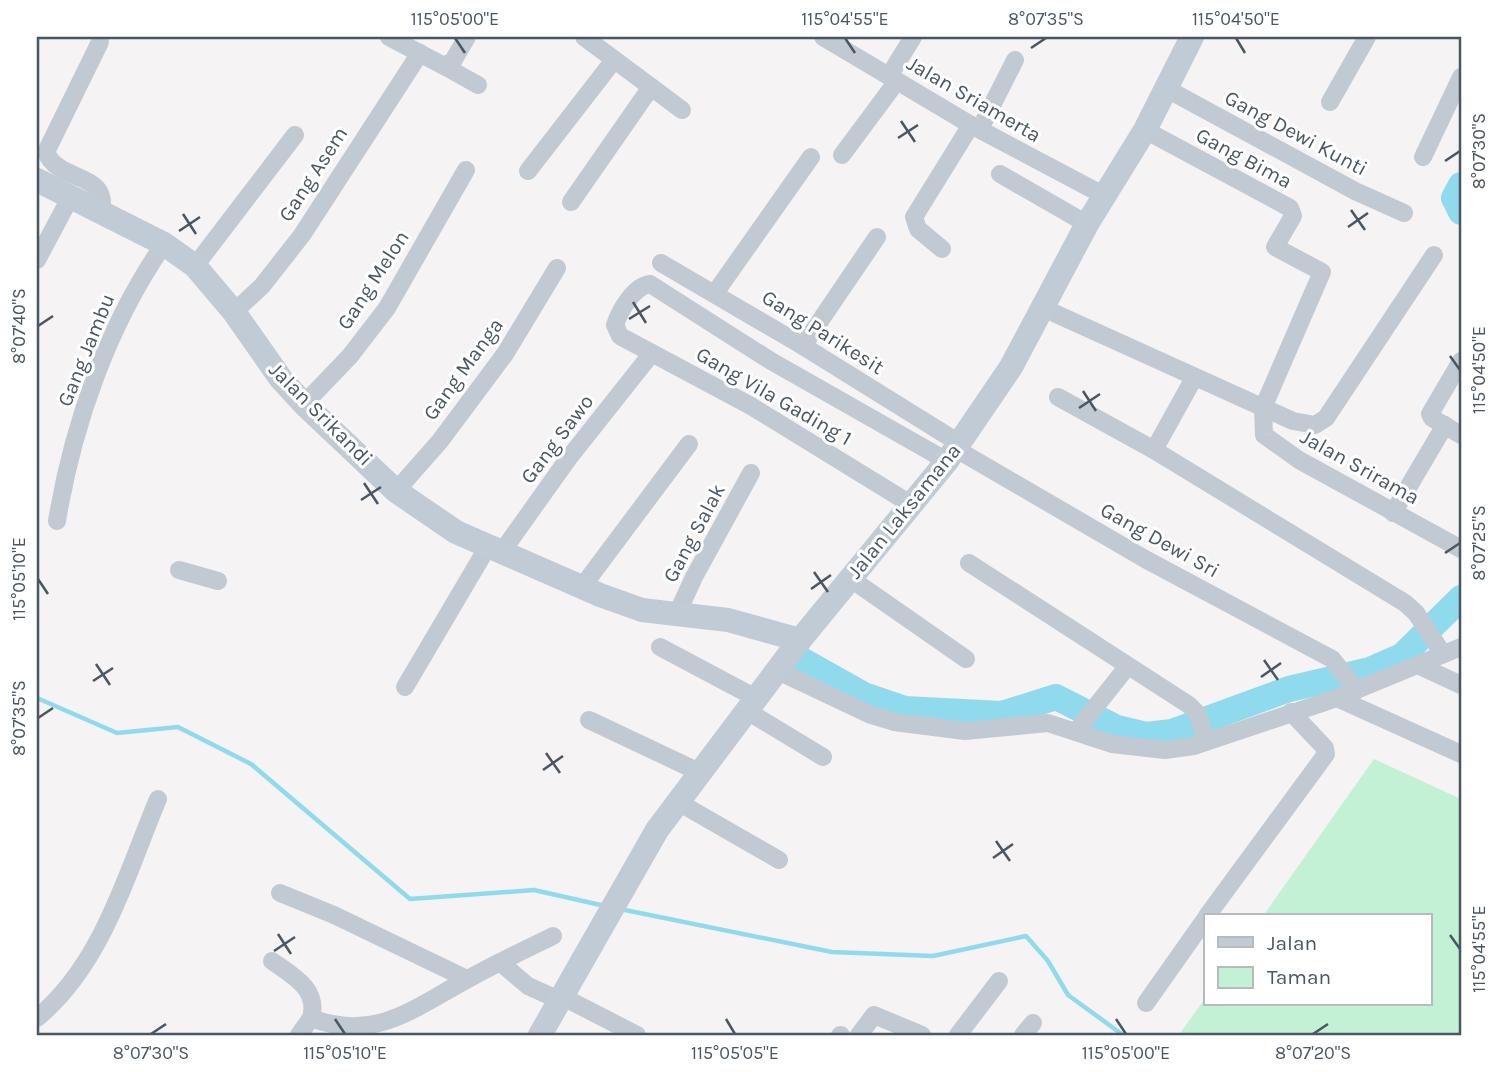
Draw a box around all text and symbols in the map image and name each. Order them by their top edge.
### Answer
text: 115°05'00"E [411,8,499,30]
text: 115°04'55"E [801,8,889,30]
text: 8°07'35"S [1008,8,1084,30]
text: 115°04'50"E [1192,8,1280,30]
street label: Jalan Sriamerta [903,51,1045,147]
street label: Gang Dewi Kunti [1221,85,1371,181]
text: 8°07'30"S [1468,113,1490,189]
street label: Gang Asem [273,122,353,226]
street label: Gang Bima [1192,123,1296,193]
street label: Gang Melon [332,226,414,334]
street label: Gang Parikesit [758,285,889,379]
text: 8°07'40"S [8,288,30,364]
street label: Gang Jambu [53,290,119,410]
street label: Gang Manga [418,313,508,425]
text: 115°04'50"E [1468,326,1490,414]
street label: Gang Vila Gading 1 [692,342,856,450]
street label: Jalan Srikandi [264,357,378,471]
street label: Gang Sawo [516,390,598,488]
street label: Jalan Srirama [1296,424,1424,510]
street label: Jalan Laksamana [842,439,966,583]
street label: Gang Salak [658,479,730,586]
street label: Gang Dewi Sri [1096,497,1224,583]
text: 8°07'25"S [1468,505,1490,581]
text: 115°05'10"E [8,537,30,621]
text: 8°07'35"S [8,680,30,756]
text: 115°04'55"E [1468,905,1490,993]
legend [1204,914,1432,1006]
text: Jalan [1267,931,1317,955]
text: Taman [1267,965,1331,989]
text: 8°07'30"S [113,1042,189,1064]
text: 115°05'10"E [303,1042,387,1064]
text: 115°05'05"E [691,1042,779,1064]
text: 115°05'00"E [1082,1042,1170,1064]
text: 8°07'20"S [1275,1042,1351,1064]

